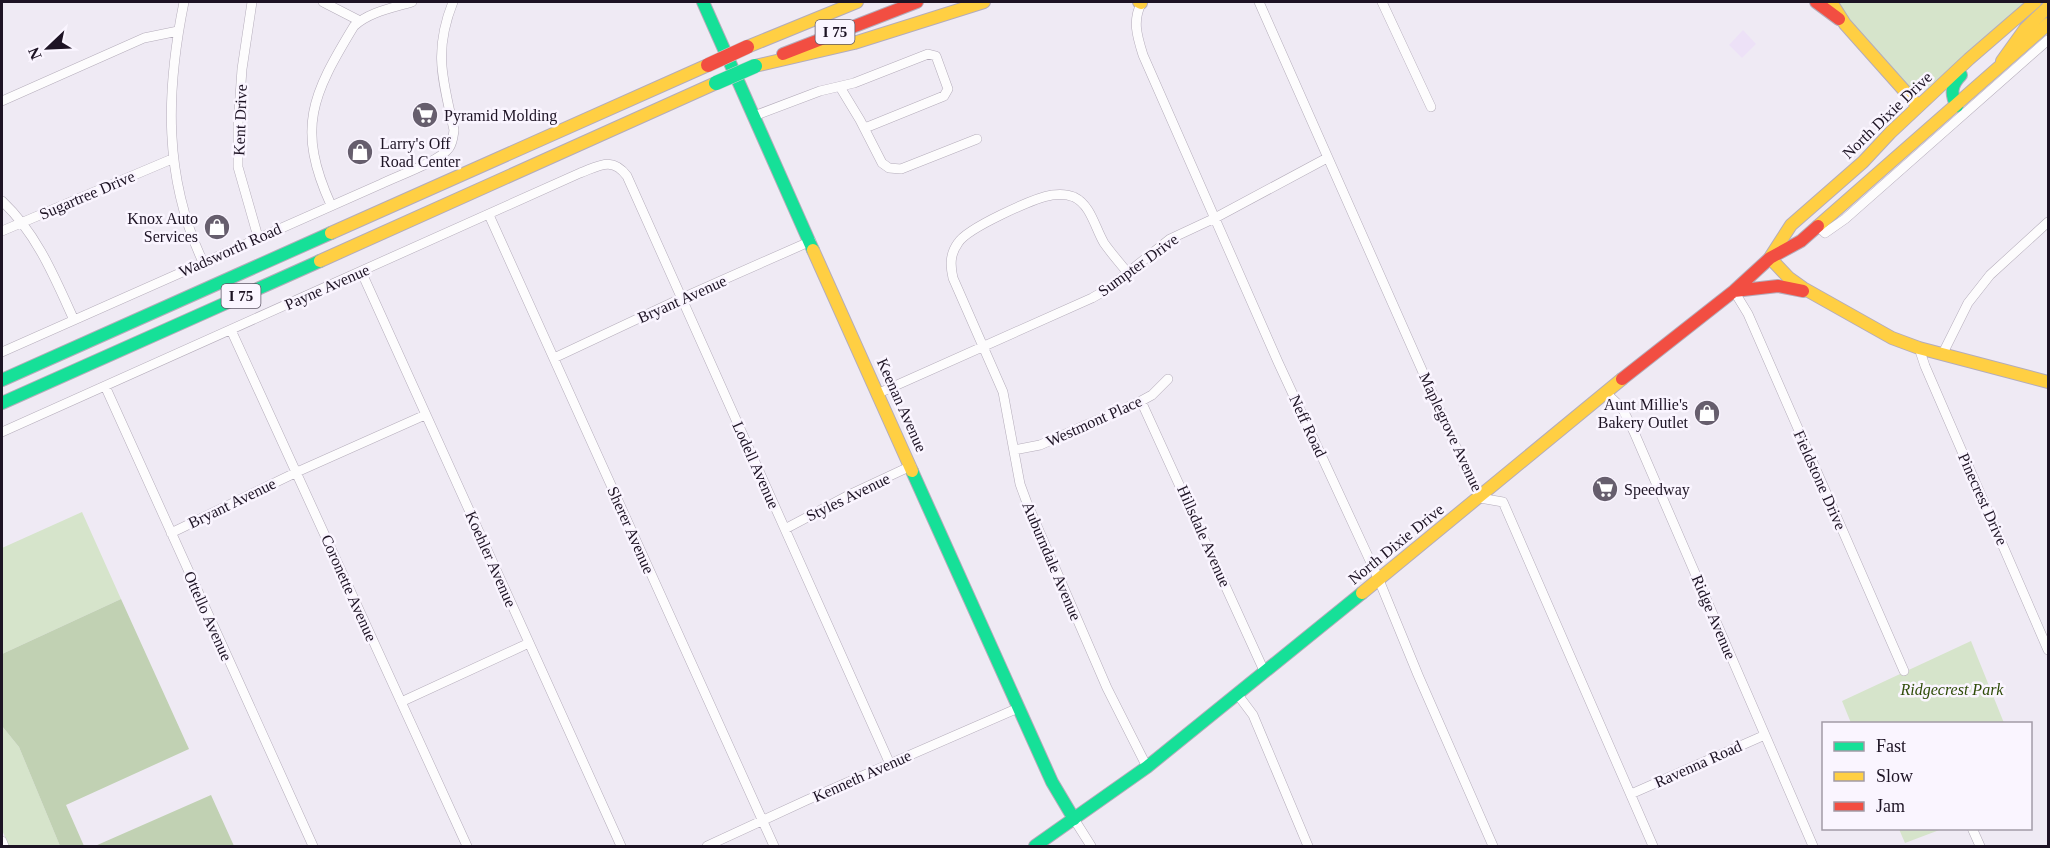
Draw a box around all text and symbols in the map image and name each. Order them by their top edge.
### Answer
north arrow [18,18,78,78]
road number: I 75 [816,20,854,44]
text: N [24,45,45,62]
street label: North Dixie Drive [1839,68,1935,162]
street label: Kent Drive [230,84,250,156]
supermarket icon: Pyramid Molding [410,100,440,130]
place label: Pyramid Molding [444,107,557,125]
place label: Larry's Off Road Center [380,135,461,170]
shop icon: Larry's Off Road Center [345,137,375,167]
street label: Sugartree Drive [37,167,138,224]
place label: Knox Auto Services [127,210,198,245]
shop icon: Knox Auto Services [202,212,232,242]
street label: Wadsworth Road [176,220,284,280]
street label: Sumpter Drive [1095,230,1182,301]
street label: Payne Avenue [282,261,372,314]
street label: Bryant Avenue [635,272,729,327]
road number: I 75 [222,284,260,308]
street label: Keenan Avenue [874,356,930,454]
street label: Maplegrove Avenue [1415,370,1486,494]
street label: Westmont Place [1043,392,1145,450]
street label: Neff Road [1286,392,1330,460]
place label: Aunt Millie's Bakery Outlet [1598,396,1689,432]
shop icon: Aunt Millie's Bakery Outlet [1692,398,1722,428]
street label: Lodell Avenue [729,419,783,511]
street label: Fieldstone Drive [1790,428,1850,532]
street label: Pinecrest Drive [1955,450,2011,548]
street label: Styles Avenue [803,469,893,525]
street label: Bryant Avenue [185,474,279,532]
supermarket icon: Speedway [1590,474,1620,504]
place label: Speedway [1624,481,1690,499]
street label: Hillsdale Avenue [1174,483,1234,589]
street label: Sherer Avenue [604,484,658,576]
street label: Auburndale Avenue [1019,499,1085,623]
street label: North Dixie Drive [1345,500,1447,588]
street label: Koehler Avenue [462,508,520,610]
street label: Coronette Avenue [318,532,380,644]
street label: Ottello Avenue [181,569,235,663]
street label: Ridge Avenue [1688,572,1739,662]
park label: Ridgecrest Park [1900,681,2004,699]
legend [1822,722,2032,830]
text: Fast [1876,736,1906,756]
street label: Ravenna Road [1652,737,1744,791]
street label: Kenneth Avenue [810,747,914,805]
text: Slow [1876,766,1913,786]
text: Jam [1876,796,1905,816]

